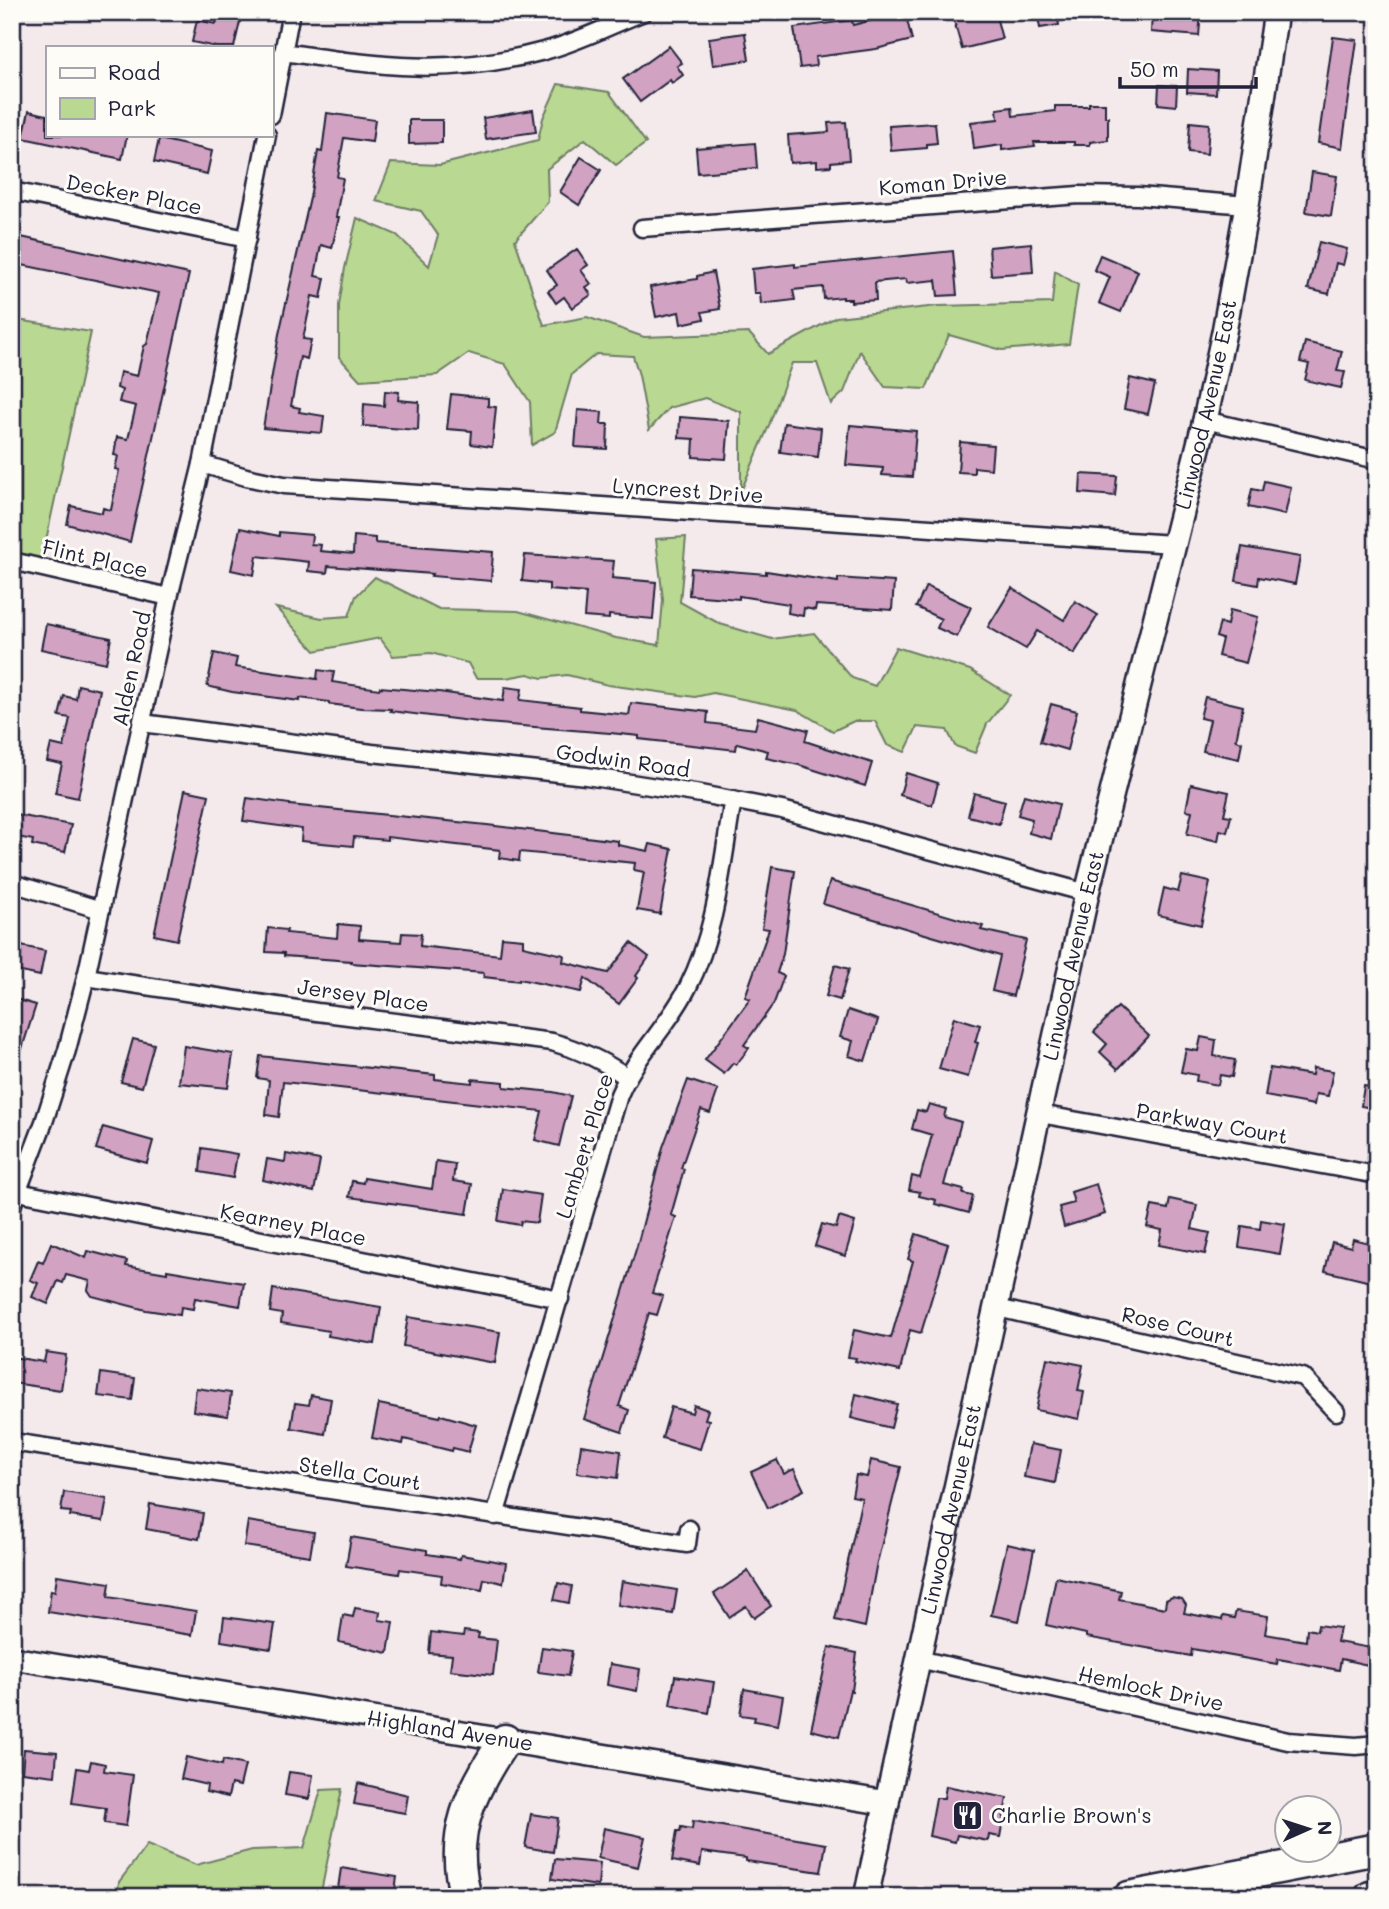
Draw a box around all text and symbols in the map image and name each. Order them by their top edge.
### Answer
legend [46,46,273,136]
scale bar [1120,46,1256,90]
text: 50 m [1130,55,1179,82]
text: Road [108,58,160,85]
text: Park [108,94,156,121]
street label: Koman Drive [877,162,1008,201]
street label: Decker Place [64,167,204,220]
street label: Linwood Avenue East [1168,297,1242,512]
street label: Lyncrest Drive [612,471,764,508]
street label: Flint Place [40,532,151,583]
street label: Alden Road [105,609,156,729]
street label: Godwin Road [555,737,692,782]
street label: Linwood Avenue East [1036,847,1109,1063]
street label: Jersey Place [296,972,431,1017]
street label: Lambert Place [549,1070,618,1221]
street label: Parkway Court [1134,1096,1290,1149]
street label: Kearney Place [218,1196,369,1251]
street label: Rose Court [1119,1299,1237,1352]
street label: Linwood Avenue East [914,1401,986,1617]
street label: Stella Court [297,1450,423,1495]
street label: Hemlock Drive [1076,1659,1227,1716]
street label: Highland Avenue [365,1703,535,1756]
north arrow [1274,1794,1344,1864]
restaurant icon: Charlie Brown's [951,1799,985,1833]
place label: Charlie Brown's [991,1801,1152,1828]
text: N [1313,1820,1338,1836]

